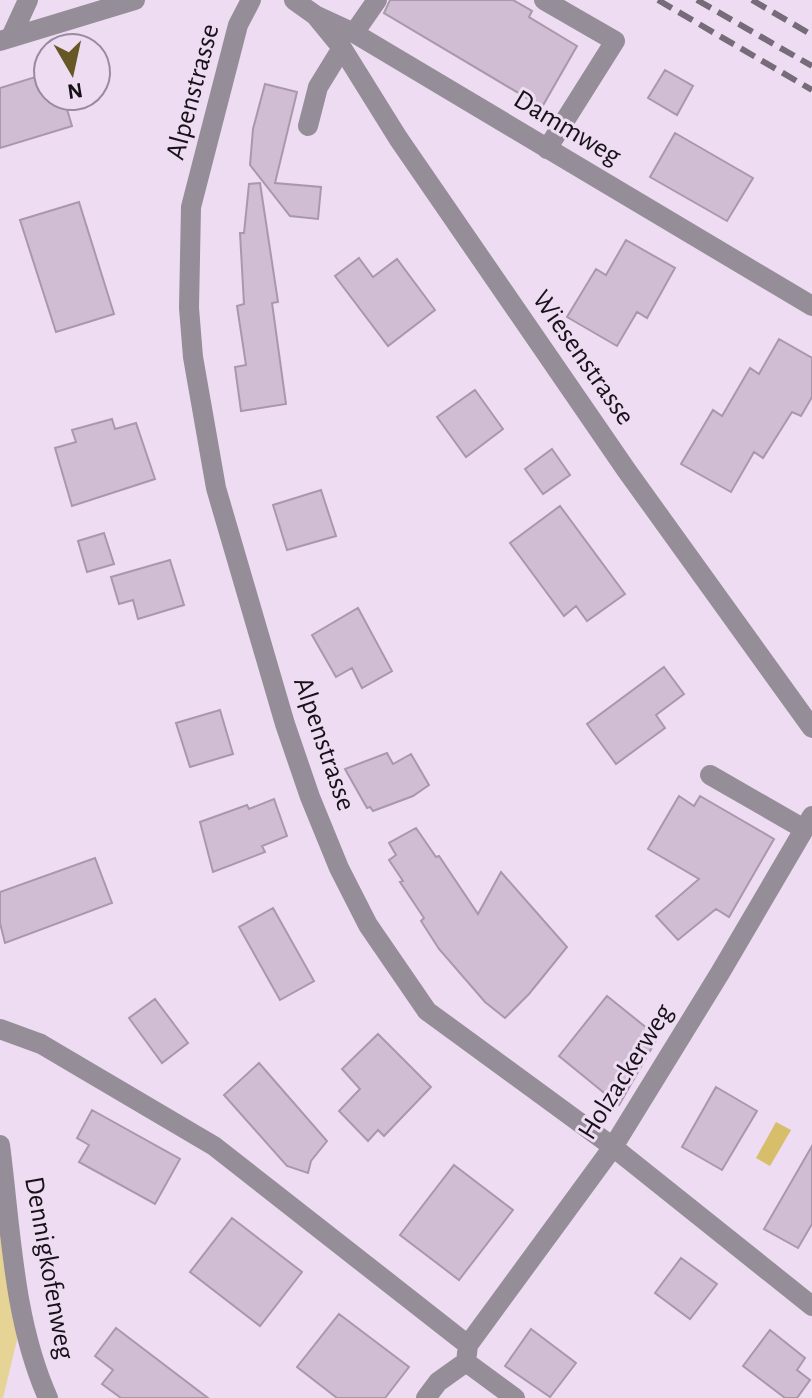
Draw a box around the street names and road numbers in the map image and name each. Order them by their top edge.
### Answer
street label: Alpenstrasse [161,21,225,163]
street label: Dammweg [509,85,626,171]
street label: Wiesenstrasse [526,286,640,430]
street label: Alpenstrasse [288,674,360,814]
street label: Holzackerweg [573,999,679,1145]
street label: Dennigkofenweg [19,1174,79,1362]

